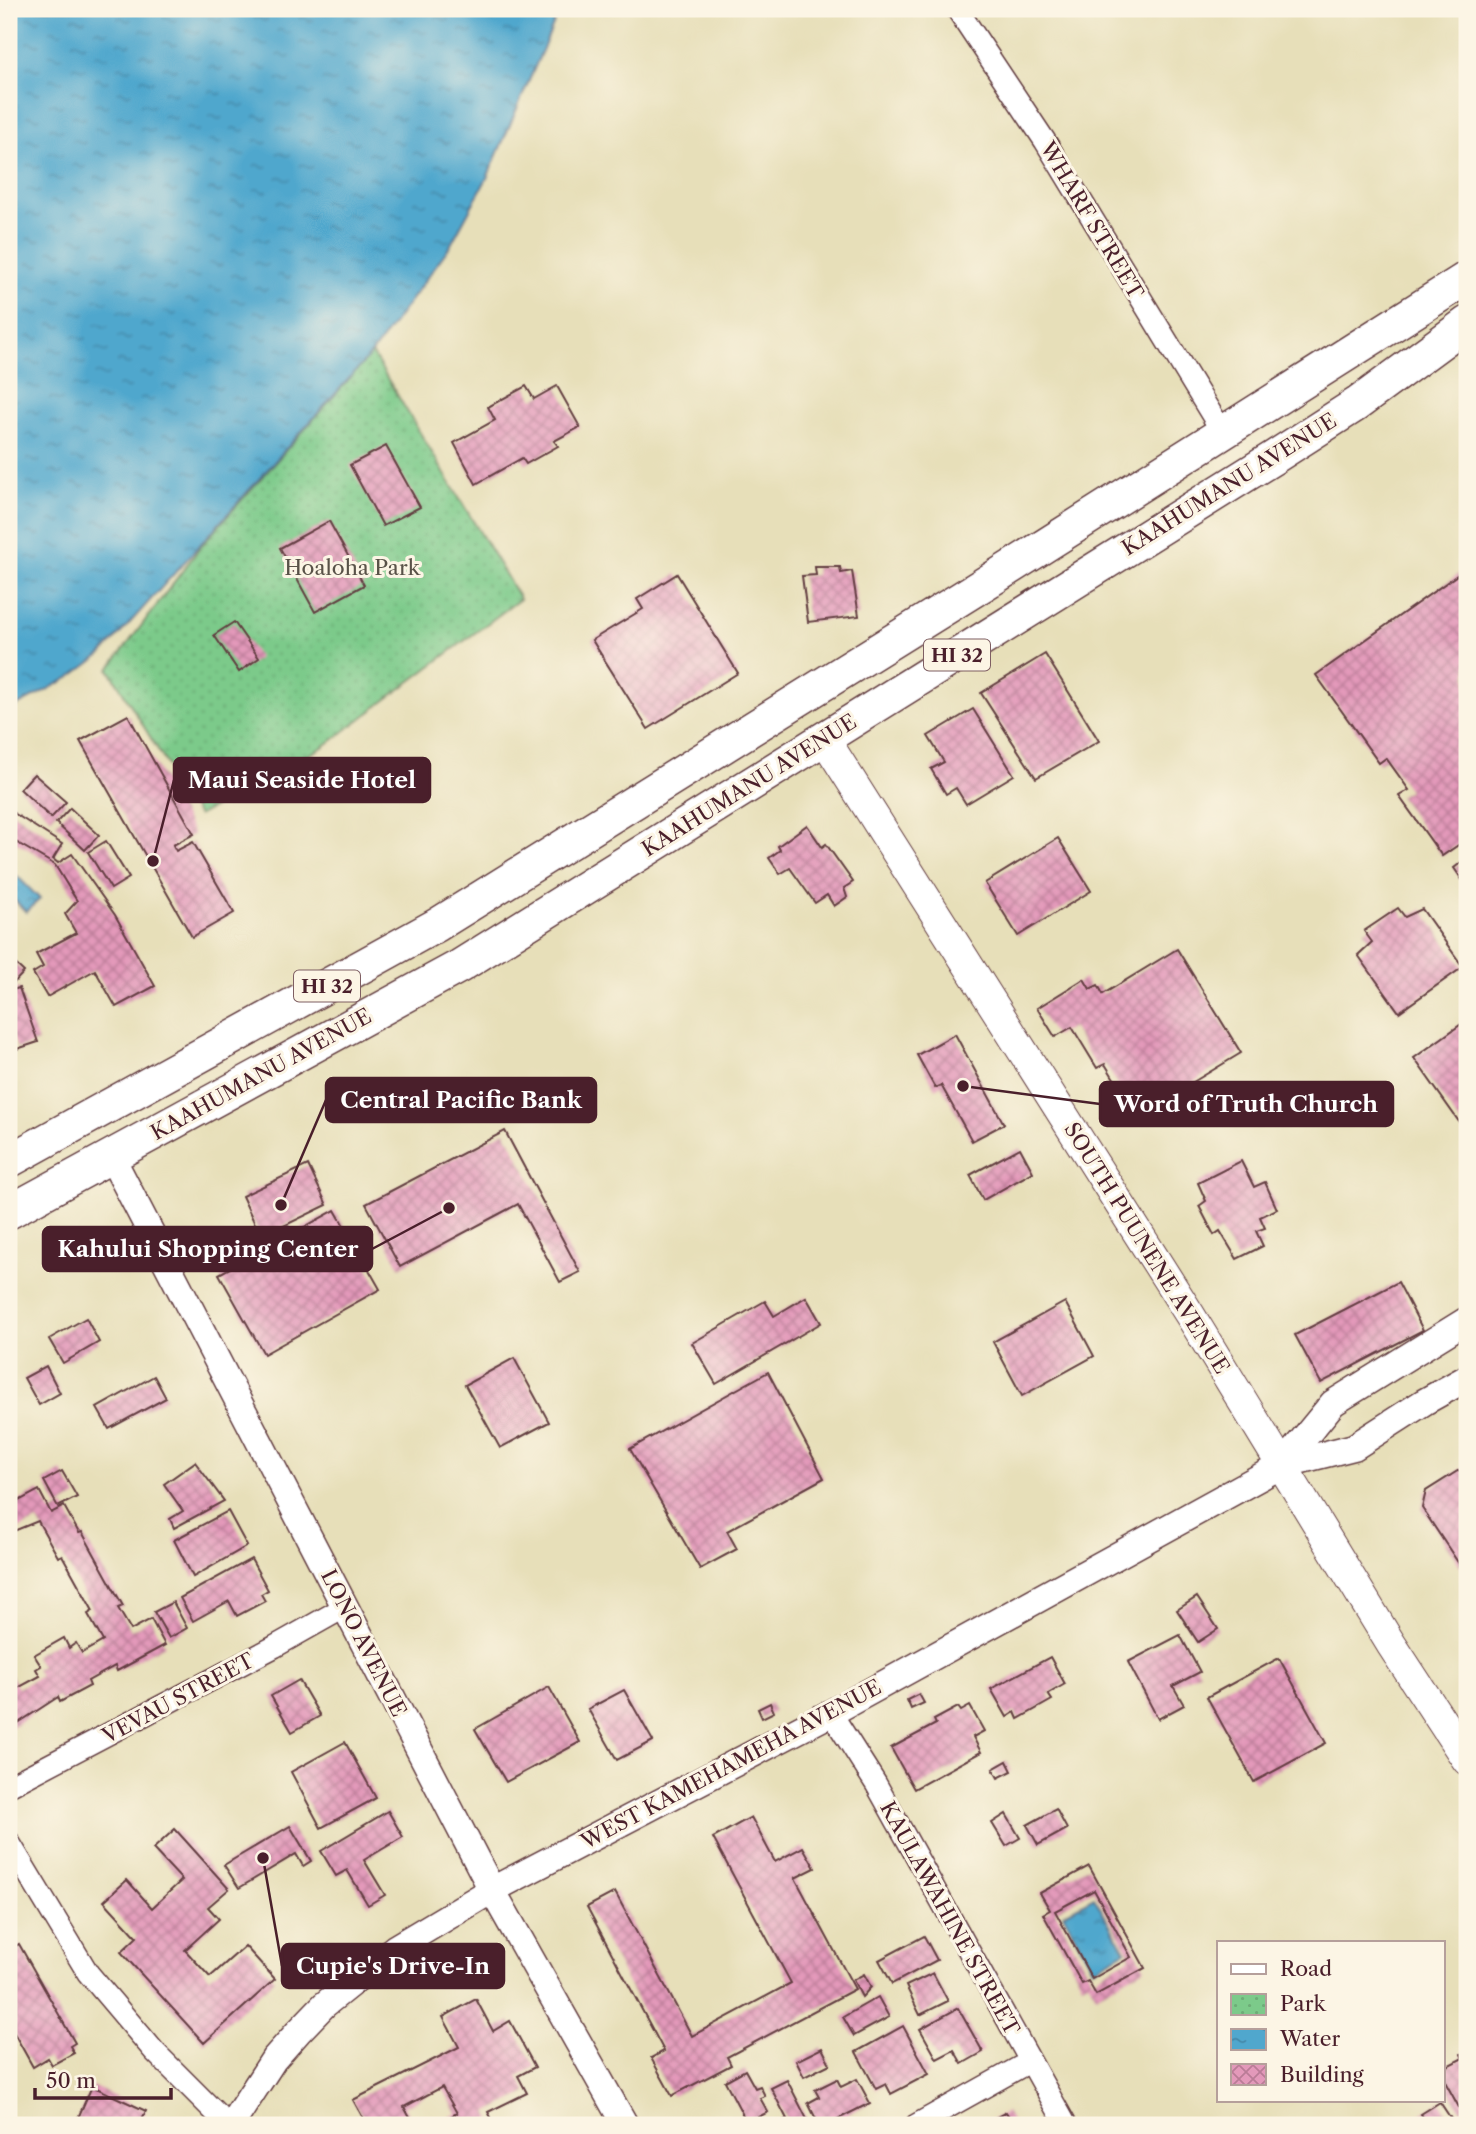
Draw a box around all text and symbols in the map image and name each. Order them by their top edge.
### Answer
street label: WHARF STREET [1035,136,1149,303]
street label: KAAHUMANU AVENUE [1117,408,1341,560]
park label: Hoaloha Park [284,555,421,580]
road number: HI 32 [924,640,990,670]
street label: KAAHUMANU AVENUE [637,709,861,861]
callout: Maui Seaside Hotel [174,758,430,802]
text: Maui Seaside Hotel [188,766,416,794]
road number: HI 32 [294,970,360,1002]
street label: KAAHUMANU AVENUE [146,1003,376,1145]
callout: Central Pacific Bank [326,1078,596,1122]
callout: Word of Truth Church [1100,1082,1393,1126]
text: Central Pacific Bank [340,1086,583,1114]
text: Word of Truth Church [1113,1090,1378,1118]
street label: SOUTH PUUNENE AVENUE [1059,1118,1235,1378]
callout: Kahului Shopping Center [43,1227,372,1271]
text: Kahului Shopping Center [57,1235,359,1263]
street label: LONO AVENUE [316,1565,412,1721]
street label: VEVAU STREET [97,1647,258,1749]
street label: WEST KAMEHAMEHA AVENUE [576,1674,885,1855]
street label: KAULAWAHINE STREET [875,1797,1025,2040]
legend [1217,1941,1444,2102]
callout: Cupie's Drive-In [282,1944,504,1988]
text: Cupie's Drive-In [296,1952,490,1980]
text: Road [1280,1956,1332,1981]
text: Park [1280,1991,1326,2016]
text: Water [1279,2026,1340,2051]
scale bar [35,2057,172,2101]
text: Building [1280,2062,1365,2087]
text: 50 m [46,2068,96,2093]

